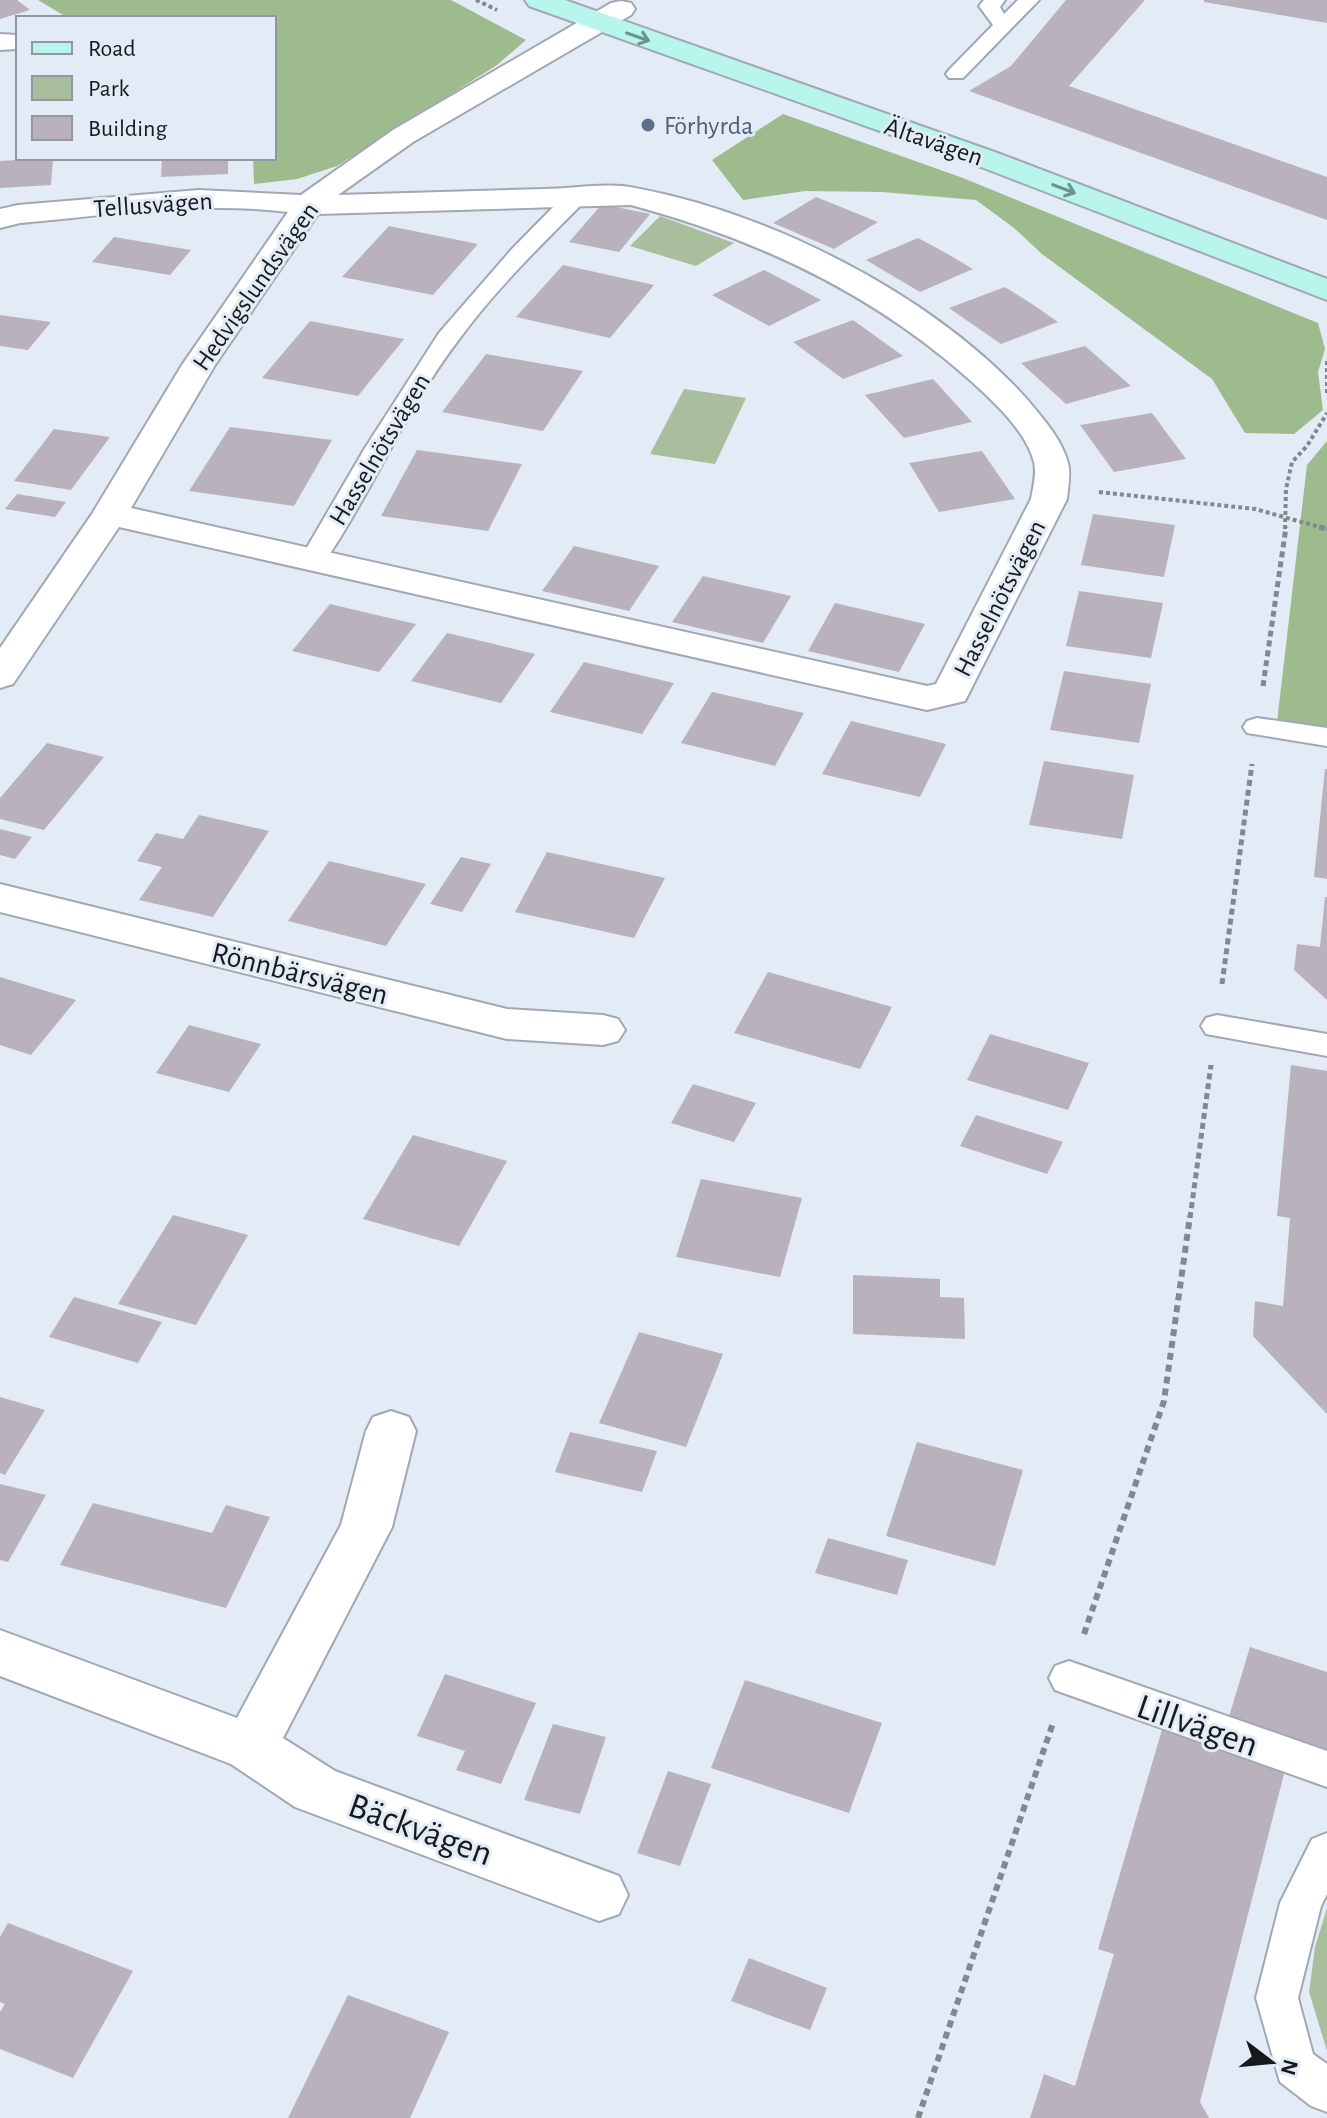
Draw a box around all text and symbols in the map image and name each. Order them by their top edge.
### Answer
legend [16,16,276,160]
one-way arrow [625,30,650,45]
text: Road [88,37,136,61]
text: Park [88,77,129,101]
street label: Ältavägen [881,112,986,171]
place label: Förhyrda [664,113,753,139]
marker: Förhyrda [639,116,657,134]
text: Building [88,117,167,141]
one-way arrow [1052,183,1076,197]
street label: Tellusvägen [93,188,214,222]
street label: Hedvigslundsvägen [188,198,323,375]
street label: Hasselnötsvägen [325,369,435,530]
street label: Hasselnötsvägen [949,516,1050,681]
street label: Rönnbärsvägen [209,938,391,1010]
street label: Lillvägen [1132,1688,1263,1763]
street label: Bäckvägen [344,1787,497,1872]
north arrow [1231,2022,1311,2102]
text: N [1277,2057,1302,2078]

